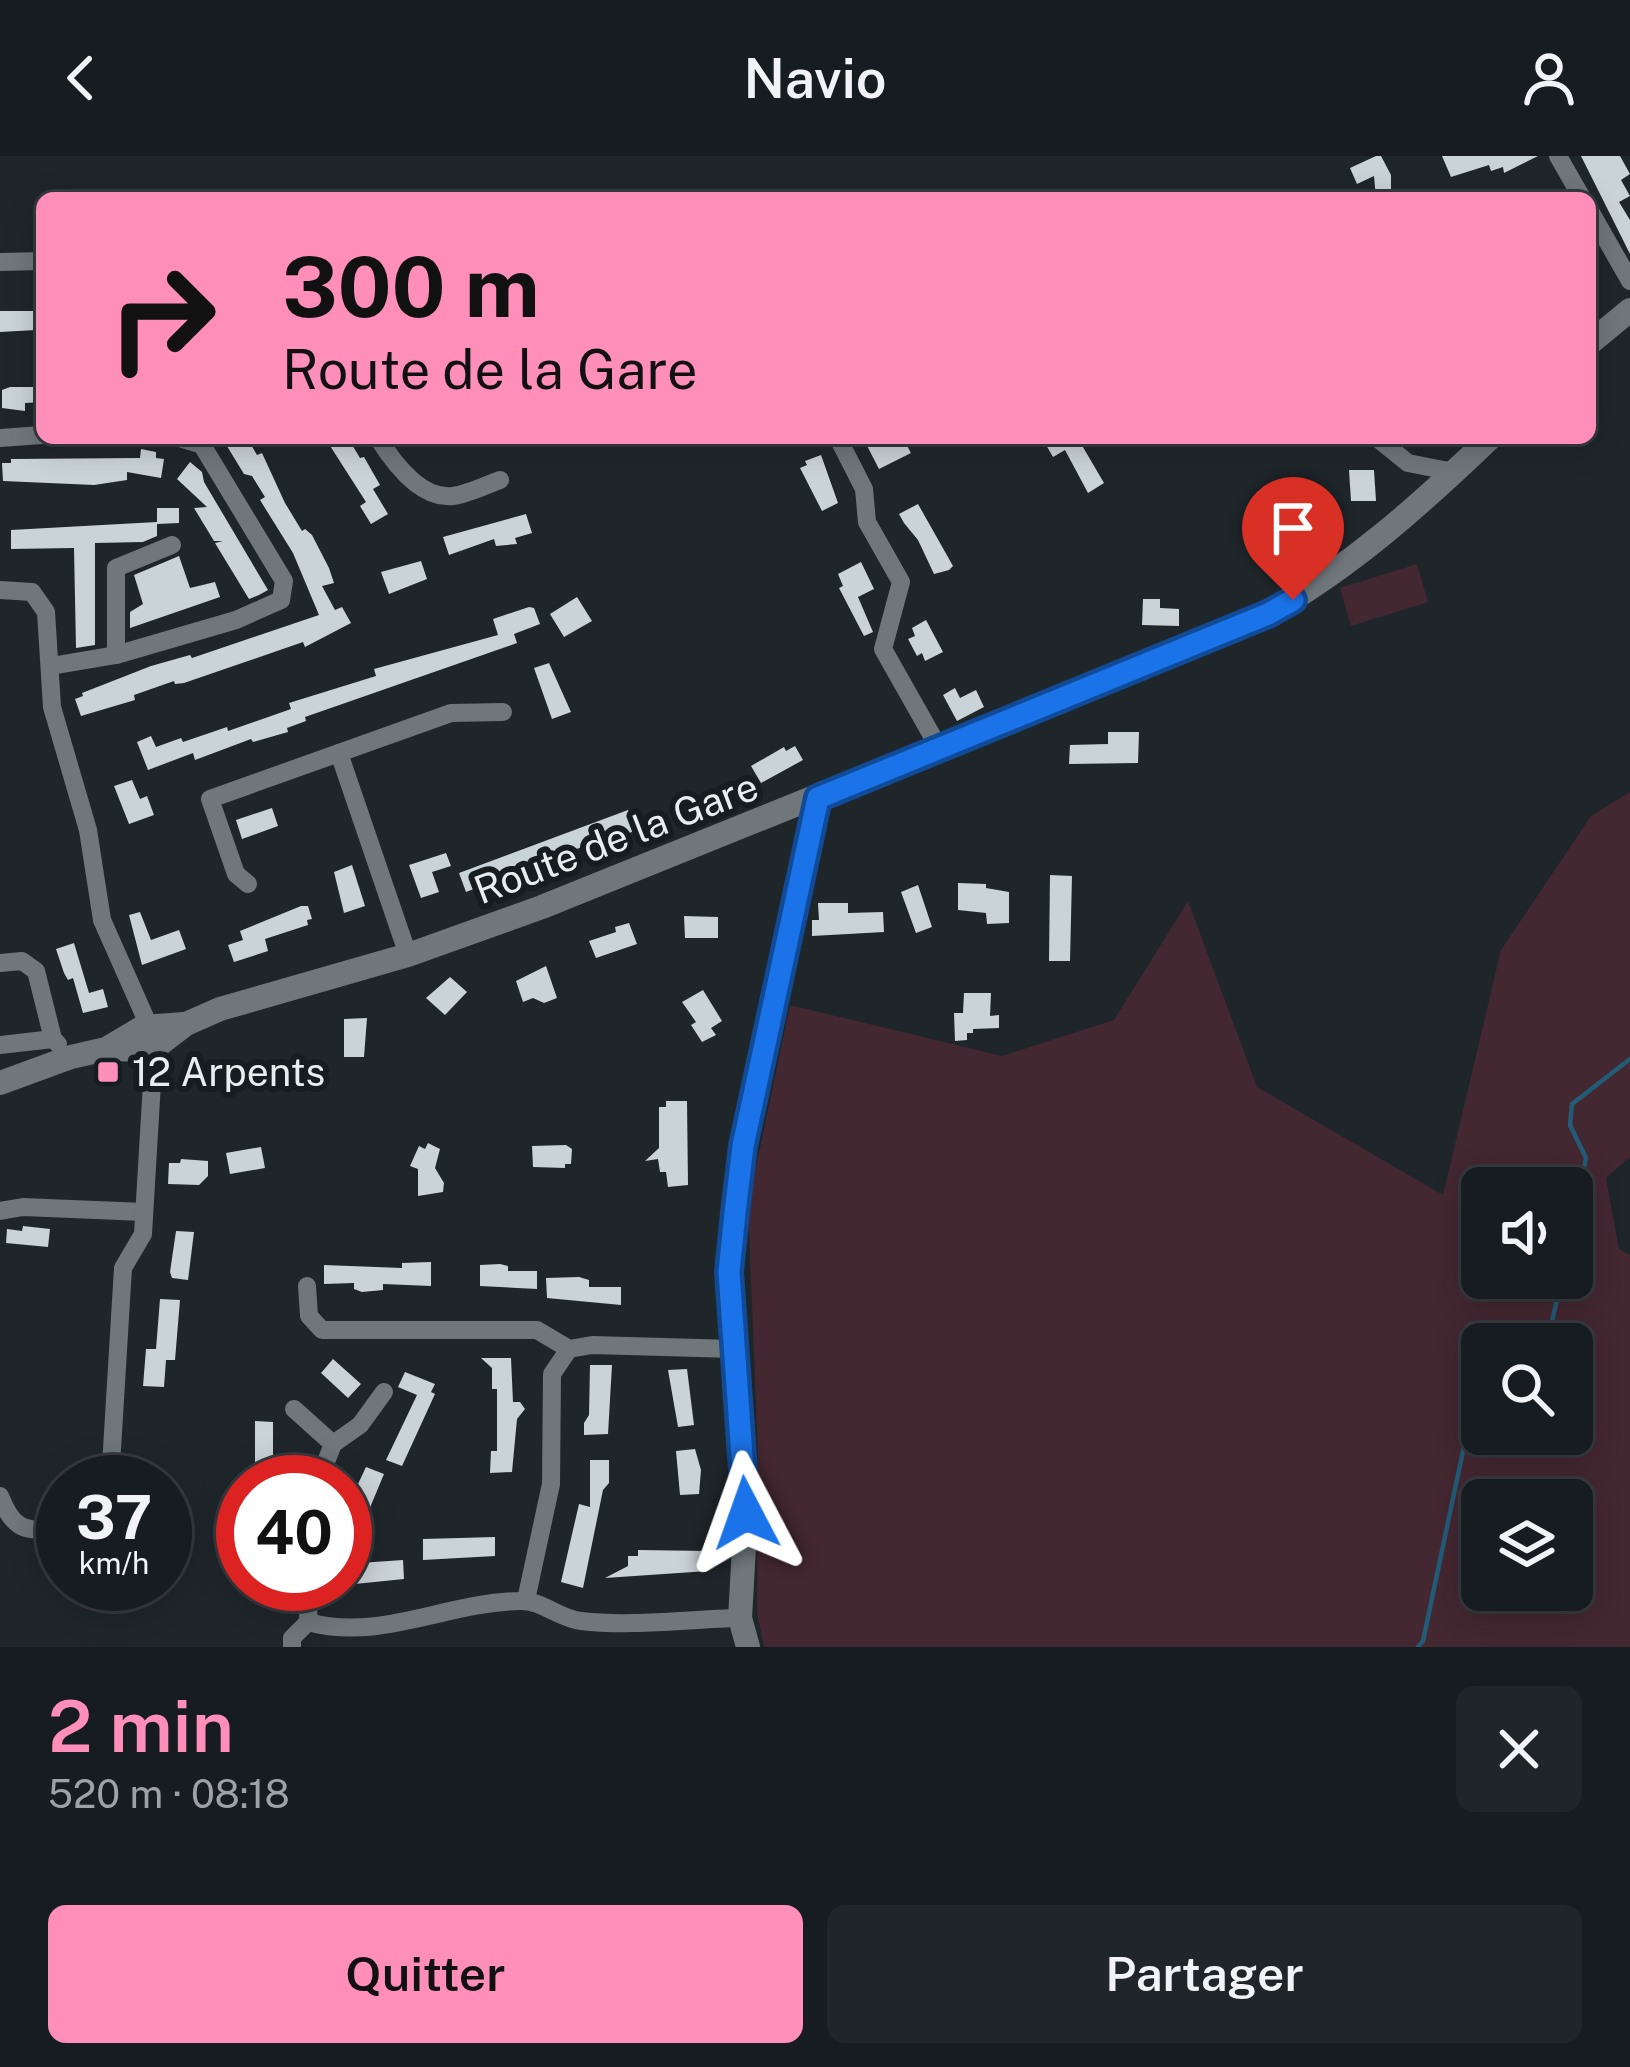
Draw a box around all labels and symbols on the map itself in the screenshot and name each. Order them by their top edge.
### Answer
pin [1242,477,1344,600]
street label: Route de la Gare [468,763,764,913]
place label: 12 Arpents [132,1049,325,1095]
marker: 12 Arpents [95,1059,121,1085]
position arrow [683,1450,809,1576]
speed limit sign: 40 [216,1455,372,1611]

